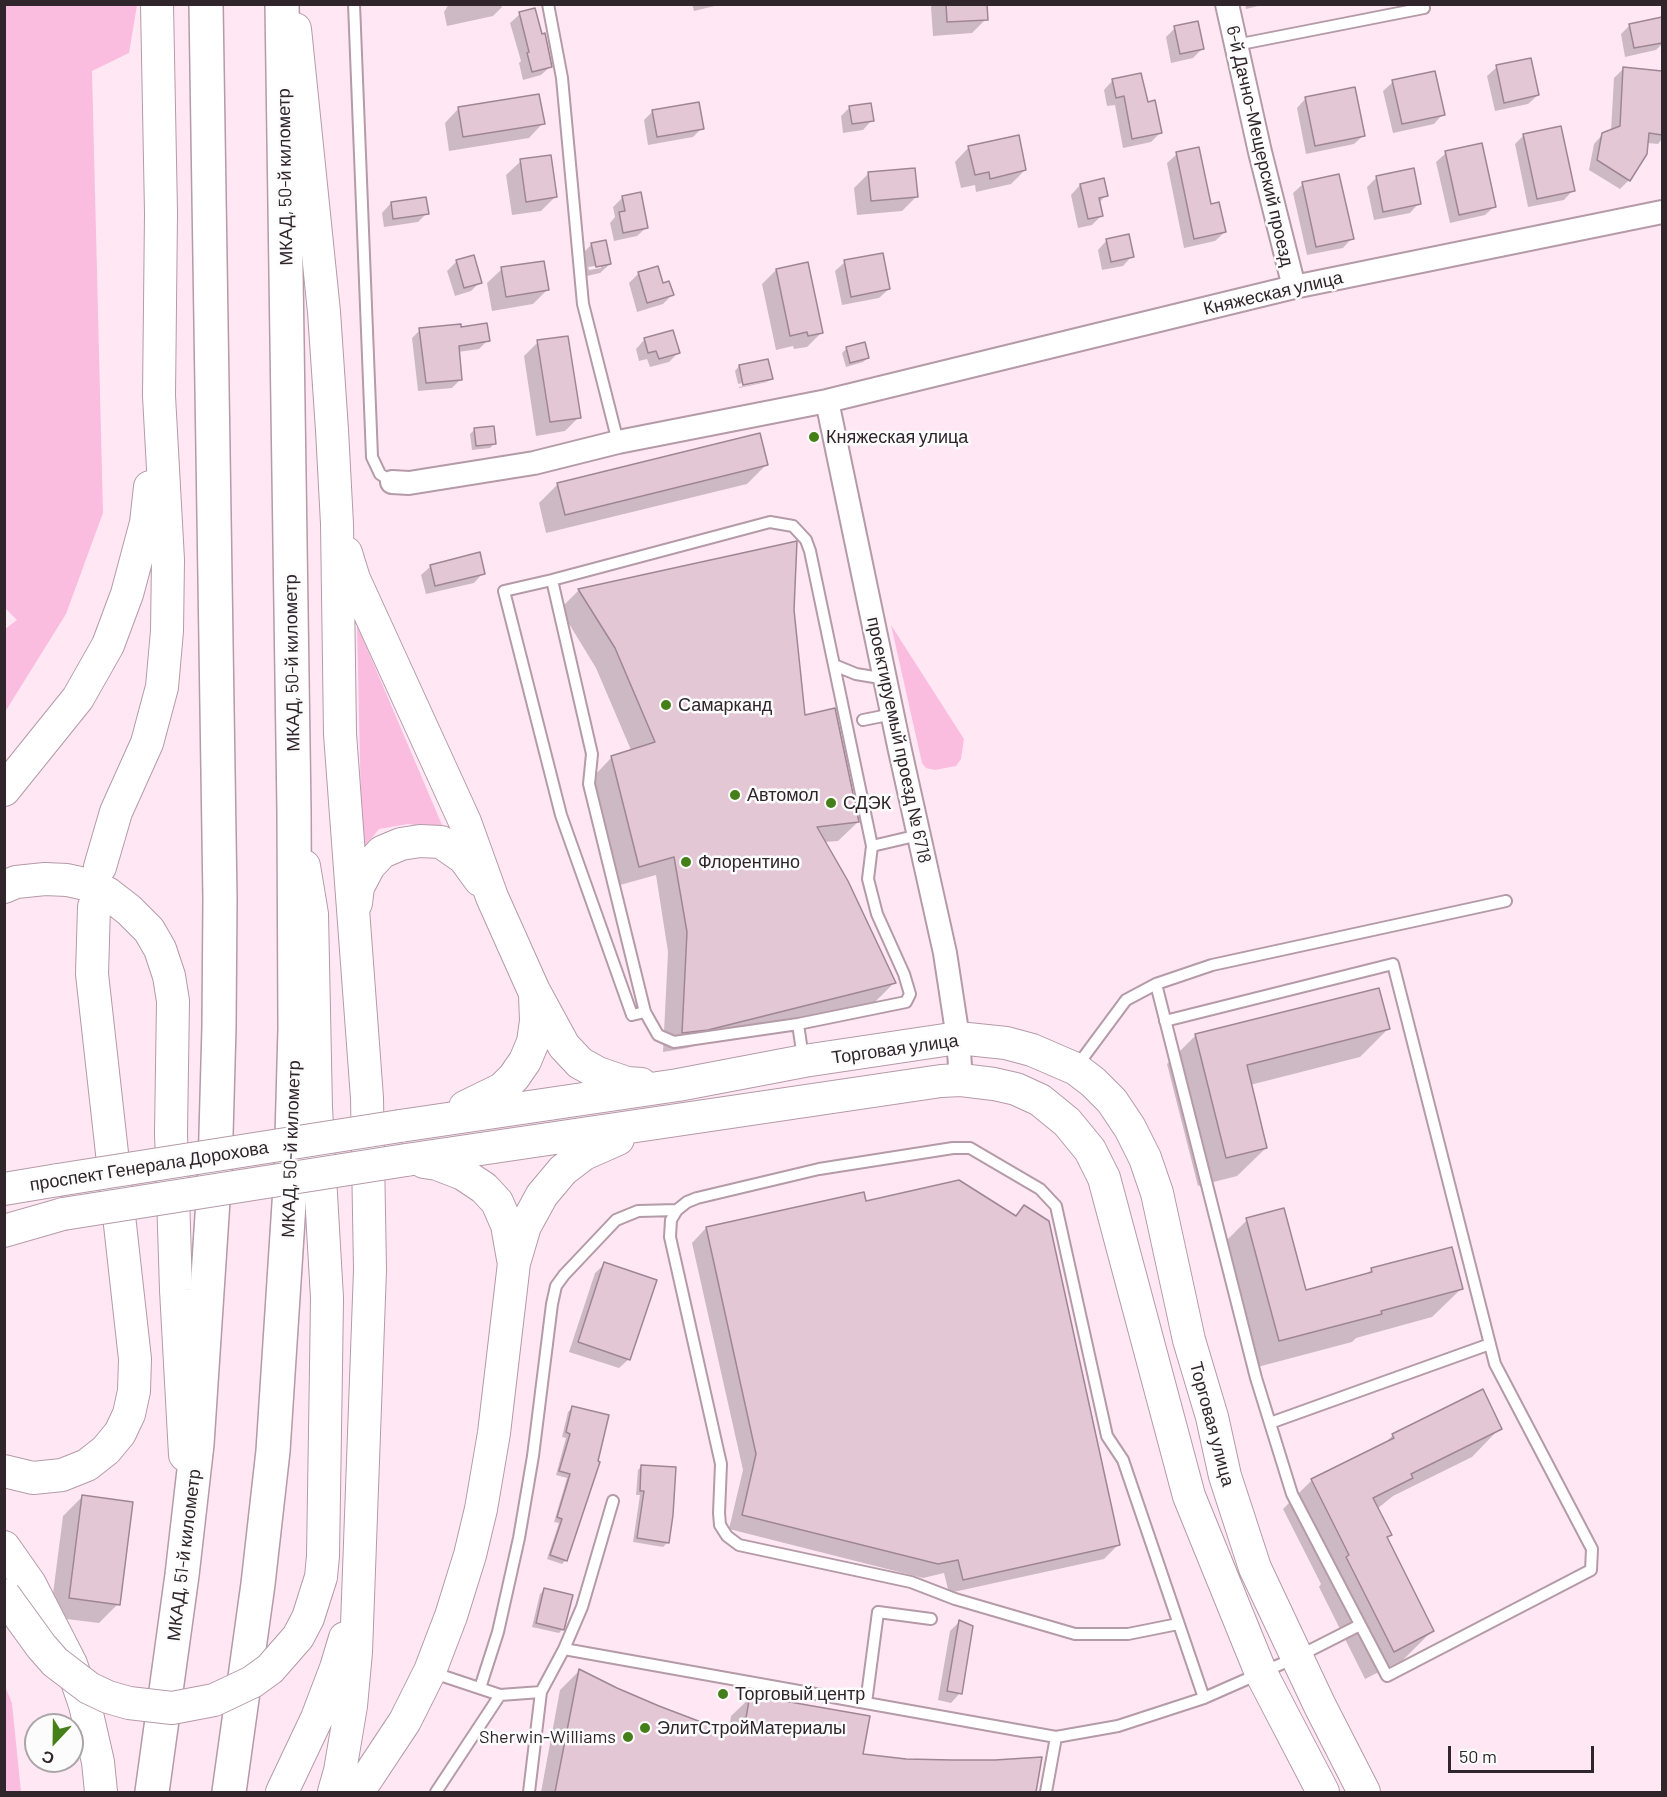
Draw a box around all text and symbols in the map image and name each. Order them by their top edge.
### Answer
street label: 6-й Дачно-Мещерский проезд [1222,24,1298,268]
street label: МКАД, 50-й километр [273,88,297,266]
street label: Княжеская улица [1201,266,1345,320]
place label: Княжеская улица [826,426,968,448]
marker: Княжеская улица [807,430,821,444]
street label: МКАД, 50-й километр [280,574,304,752]
street label: проектируемый проезд № 6718 [862,615,936,865]
place label: Самарканд [678,694,772,716]
marker: Самарканд [659,698,673,712]
place label: Автомол [747,784,819,806]
marker: Автомол [728,788,742,802]
place label: СДЭК [843,792,891,814]
marker: СДЭК [824,796,838,810]
place label: Флорентино [698,851,800,873]
marker: Флорентино [679,855,693,869]
street label: Торговая улица [830,1029,960,1069]
street label: МКАД, 50-й километр [277,1060,305,1238]
street label: проспект Генерала Дорохова [28,1136,270,1196]
street label: Торговая улица [1185,1359,1239,1489]
street label: МКАД, 51-й километр [163,1468,205,1642]
place label: Торговый центр [735,1683,865,1705]
marker: Торговый центр [716,1687,730,1701]
north arrow [24,1713,84,1773]
place label: ЭлитСтройМатериалы [657,1717,846,1739]
marker: ЭлитСтройМатериалы [638,1721,652,1735]
place label: Sherwin-Williams [479,1726,616,1748]
marker: Sherwin-Williams [621,1730,635,1744]
scale bar [1451,1734,1596,1772]
text: 50 m [1459,1745,1497,1767]
text: С [39,1747,57,1769]

